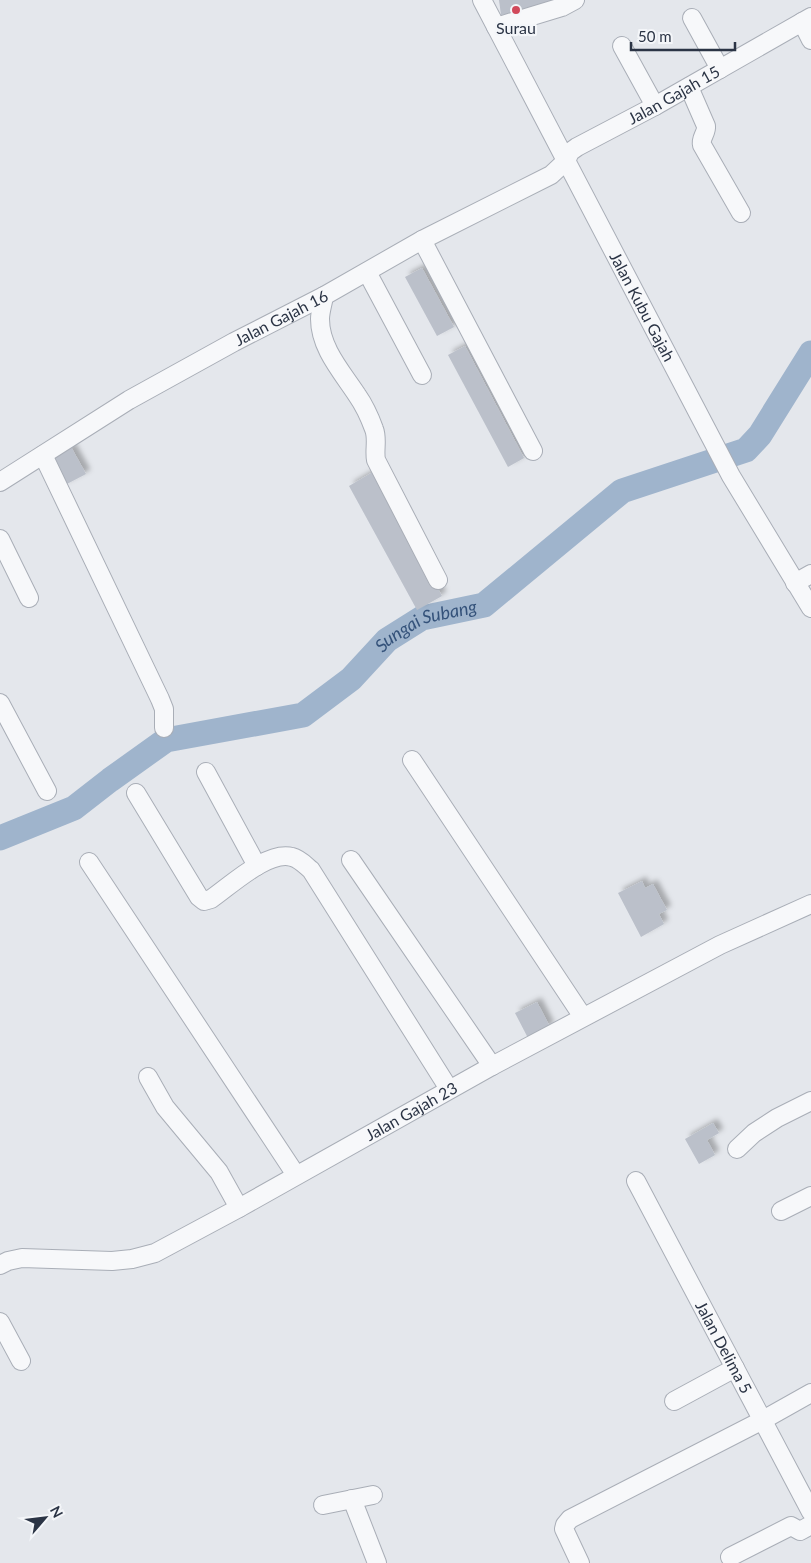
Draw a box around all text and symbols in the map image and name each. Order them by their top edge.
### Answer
marker: Surau [510,4,522,16]
place label: Surau [496,18,536,37]
scale bar [631,20,735,52]
text: 50 m [638,27,672,45]
street label: Jalan Gajah 15 [624,61,723,128]
street label: Jalan Kubu Gajah [606,249,679,364]
street label: Jalan Gajah 16 [231,286,331,349]
water label: Sungai Subang [370,595,479,656]
street label: Jalan Gajah 23 [362,1078,460,1144]
street label: Jalan Delima 5 [692,1298,757,1396]
north arrow [20,1493,70,1543]
text: N [47,1503,67,1520]

